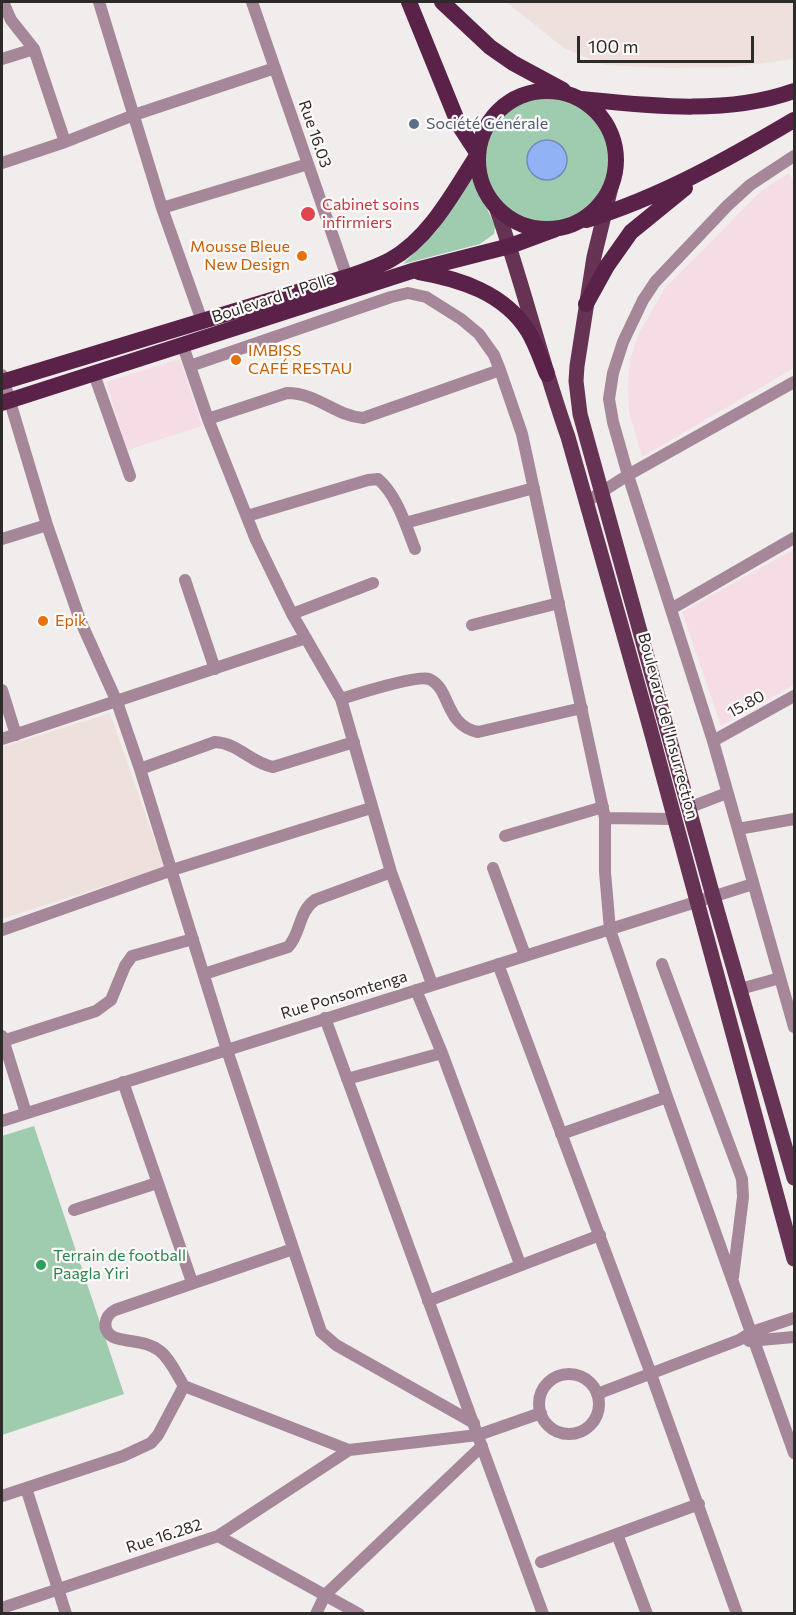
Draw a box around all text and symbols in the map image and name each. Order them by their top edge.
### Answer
scale bar [580,24,757,62]
text: 100 m [588,35,638,57]
street label: Rue 16.03 [294,98,336,170]
place label: Société Générale [426,114,548,134]
marker: Société Générale [407,117,421,131]
place label: Cabinet soins infirmiers [322,195,419,233]
marker: Cabinet soins infirmiers [299,205,317,223]
place label: Mousse Bleue New Design [190,237,290,275]
marker: Mousse Bleue New Design [295,249,309,263]
street label: Boulevard T. Polle [209,269,337,327]
place label: IMBISS CAFÉ RESTAU [248,341,352,379]
marker: IMBISS CAFÉ RESTAU [229,353,243,367]
place label: Epik [55,611,87,631]
marker: Epik [36,614,50,628]
street label: Boulevard de l'Insurrection [634,631,702,821]
street label: 15.80 [724,686,768,722]
street label: Rue Ponsomtenga [278,967,410,1023]
place label: Terrain de football Paagla Yiri [53,1246,186,1284]
marker: Terrain de football Paagla Yiri [34,1258,48,1272]
street label: Rue 16.282 [124,1515,204,1557]

